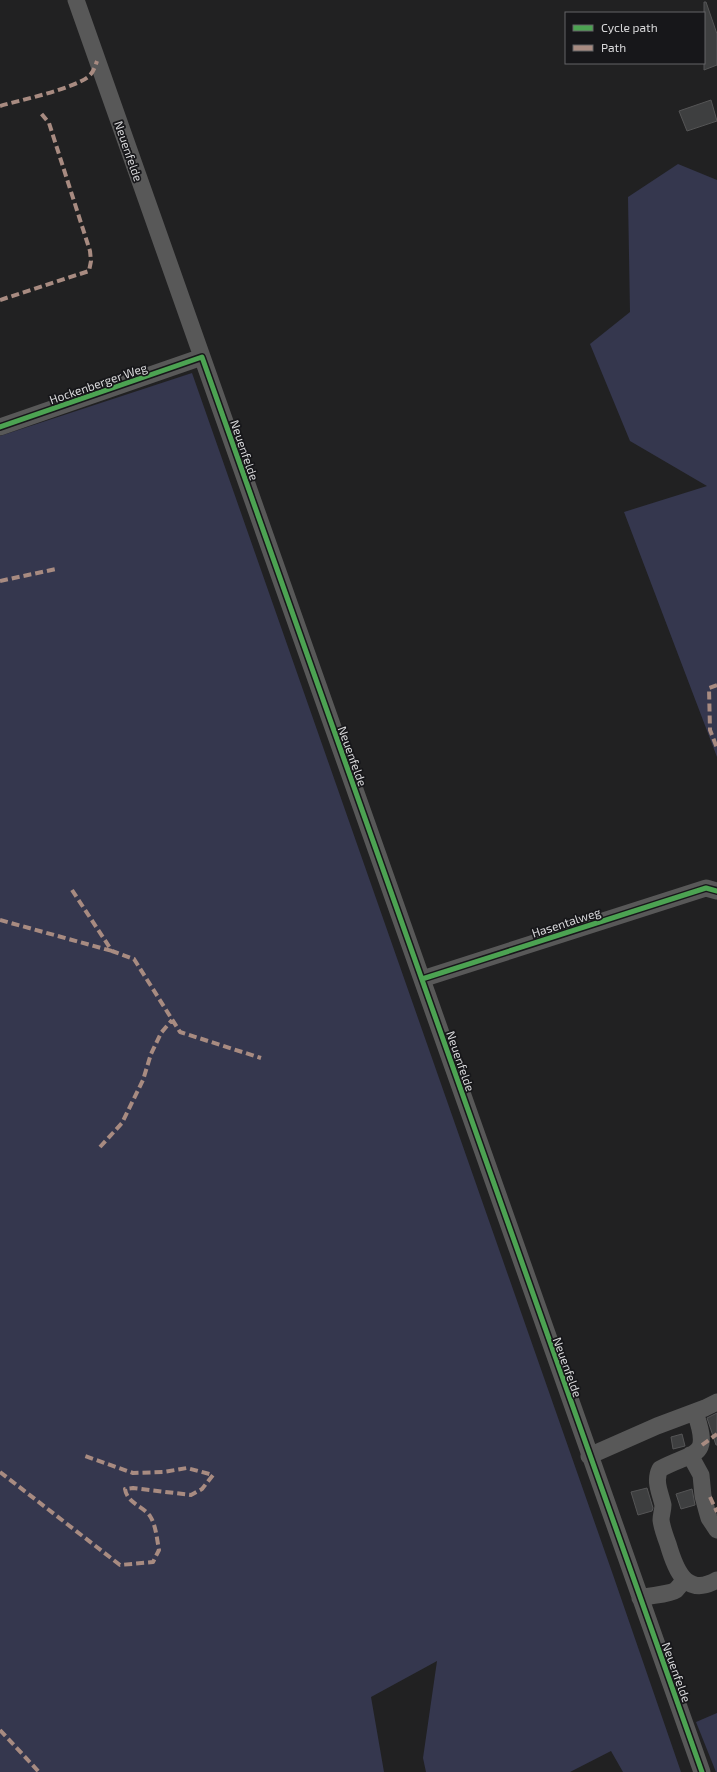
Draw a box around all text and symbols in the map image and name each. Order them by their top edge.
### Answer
legend [565,12,705,64]
text: Cycle path [601,20,658,34]
text: Path [601,40,626,54]
street label: Neuenfelde [112,119,146,183]
street label: Hockenberger Weg [47,360,149,406]
street label: Neuenfelde [228,418,262,482]
street label: Neuenfelde [336,724,370,788]
street label: Hasentalweg [530,904,603,940]
street label: Neuenfelde [444,1029,478,1093]
street label: Neuenfelde [551,1335,585,1399]
street label: Neuenfelde [660,1640,694,1704]

